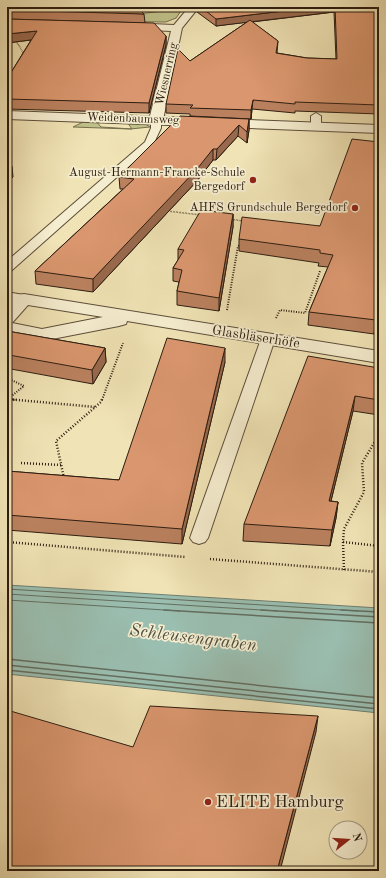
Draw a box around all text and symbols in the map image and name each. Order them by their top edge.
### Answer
street label: Wiesnerring [154,41,180,107]
street label: Weidenbaumsweg [86,111,180,127]
place label: August-Hermann-Francke-Schule Bergedorf [69,167,246,193]
marker: August-Hermann-Francke-Schule Bergedorf [248,175,258,185]
place label: AHFS Grundschule Bergedorf [189,202,348,214]
marker: AHFS Grundschule Bergedorf [350,203,360,213]
street label: Glasbläserhöfe [211,323,301,351]
water label: Schleusengraben [128,621,258,655]
place label: ELITE Hamburg [216,794,344,811]
marker: ELITE Hamburg [203,797,213,807]
north arrow [328,820,368,860]
text: N [350,832,363,844]

